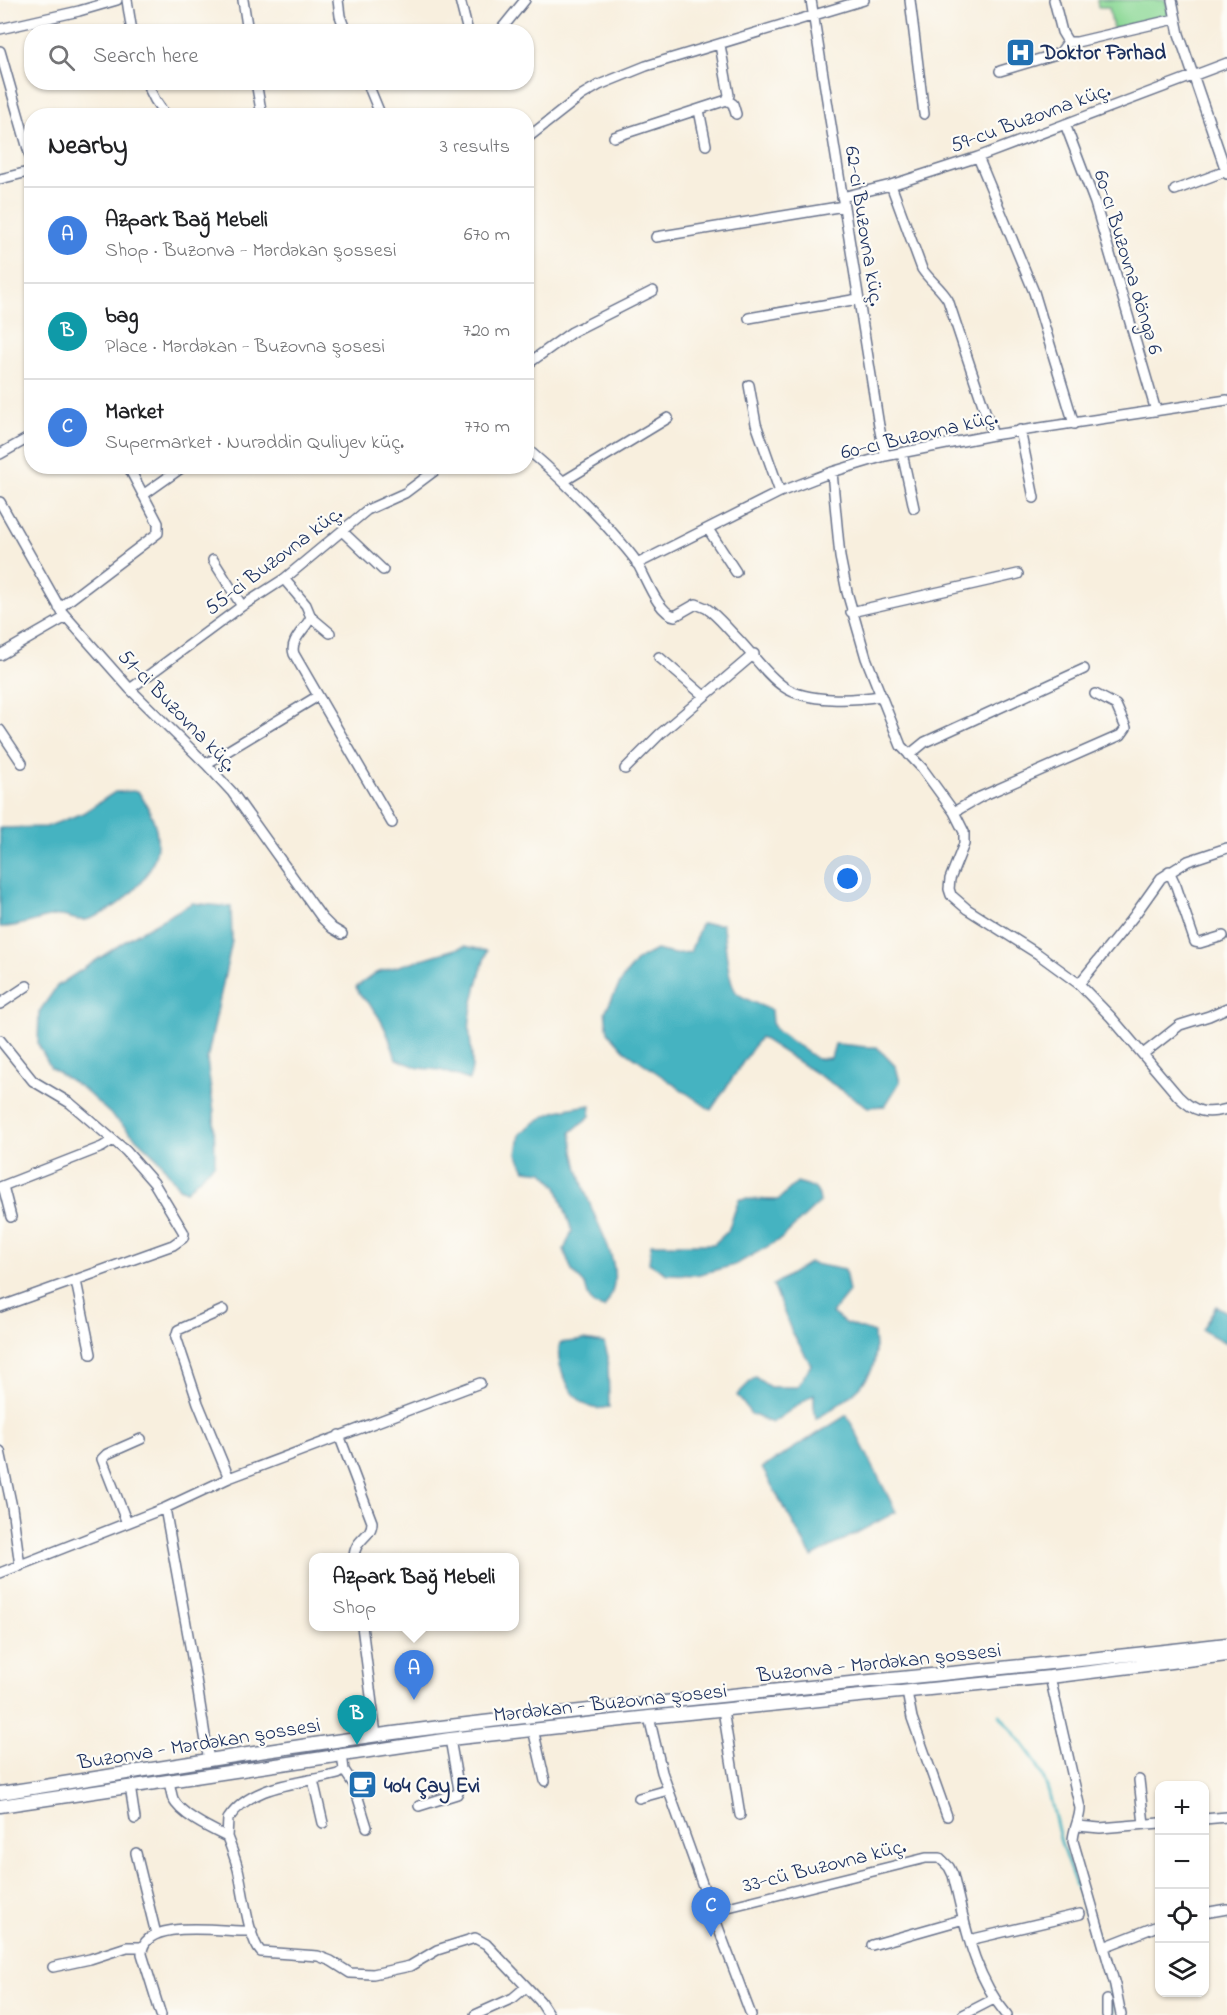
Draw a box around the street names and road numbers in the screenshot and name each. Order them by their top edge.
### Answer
street label: 59-cu Buzovna küç. [946,76,1115,162]
street label: 62-ci Buzovna küç. [836,144,890,308]
street label: 60-cı Buzovna döngə 6 [1083,167,1169,359]
street label: 60-cı Buzovna küç. [838,403,1001,469]
street label: 55-ci Buzovna küç. [199,500,349,623]
street label: 51-ci Buzovna küç. [110,643,243,780]
street label: Buzonva - Mərdəkan şossesi [755,1636,1003,1692]
street label: Mərdəkan - Buzovna şosesi [492,1677,728,1731]
street label: Buzonva - Mərdəkan şossesi [75,1711,323,1779]
street label: 33-cü Buzovna küç. [740,1832,909,1902]

